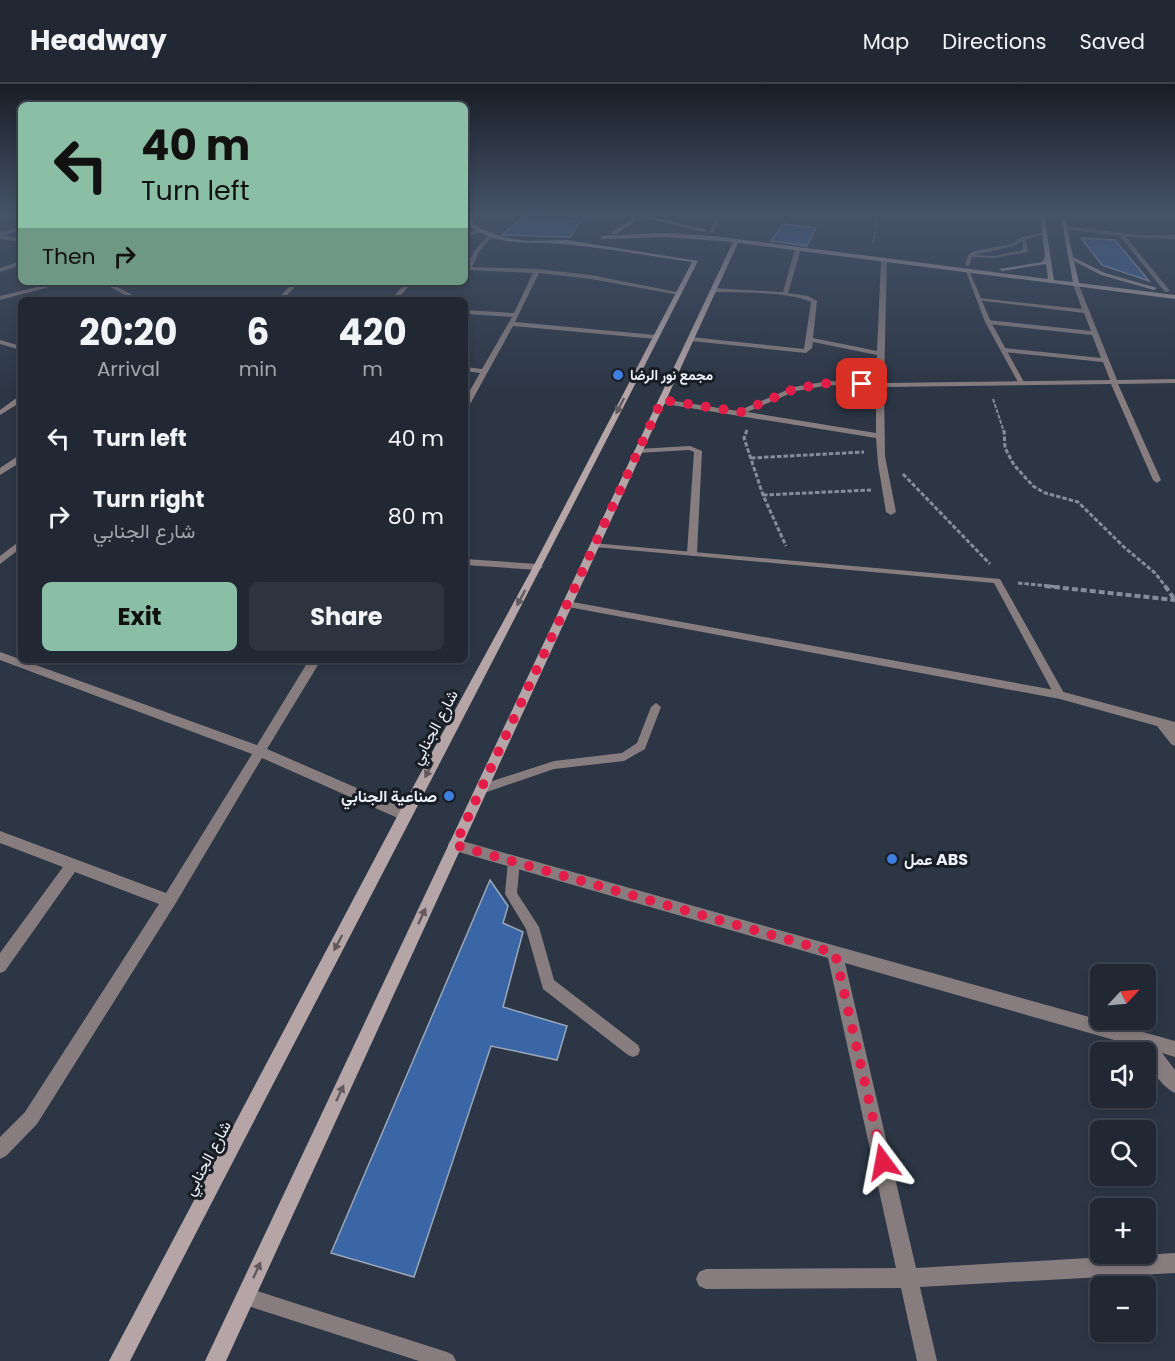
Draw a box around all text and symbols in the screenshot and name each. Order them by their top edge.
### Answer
text: Headway [30,21,167,60]
text: Map [863,27,909,56]
text: Directions [942,27,1046,56]
text: Saved [1079,27,1145,56]
text: 40 m [141,116,250,175]
icon: left [42,126,120,204]
text: Turn left [141,172,250,209]
icon: right [108,240,141,273]
text: Then [42,241,96,272]
text: 20:20 [79,307,178,358]
text: 6 [246,307,269,358]
text: 420 [338,307,407,358]
text: Arrival [97,355,160,383]
text: min [239,355,277,383]
text: m [362,355,383,383]
pin [836,358,887,409]
place label: مجمع نور الرضا [630,365,714,385]
icon: arrive [845,367,878,400]
marker: مجمع نور الرضا [611,368,625,382]
one-way arrow [615,398,625,415]
icon: left [42,422,75,455]
text: Turn left [93,423,187,454]
text: 40 m [388,423,444,454]
text: Turn right [93,484,204,515]
icon: right [42,500,75,533]
text: 80 m [388,501,444,532]
text: شارع الجنابي [93,517,195,545]
button: Exit [42,582,237,651]
button: Share [249,582,444,651]
one-way arrow [516,590,526,607]
street label: شارع الجنابي [405,686,466,770]
one-way arrow [424,762,434,779]
place label: صناعية الجنابي [341,785,437,810]
marker: صناعية الجنابي [442,789,456,803]
place label: عمل ABS [904,848,968,871]
marker: عمل ABS [885,852,899,866]
one-way arrow [417,907,427,925]
one-way arrow [333,935,343,952]
north arrow [1090,964,1156,1030]
map controls [1090,964,1156,1342]
button: sound [1090,1042,1156,1108]
one-way arrow [335,1085,344,1102]
street label: شارع الجنابي [178,1117,239,1201]
button: search [1090,1120,1156,1186]
position arrow [851,1130,915,1194]
button: + [1090,1198,1156,1264]
one-way arrow [253,1261,262,1278]
button: − [1090,1276,1156,1342]

